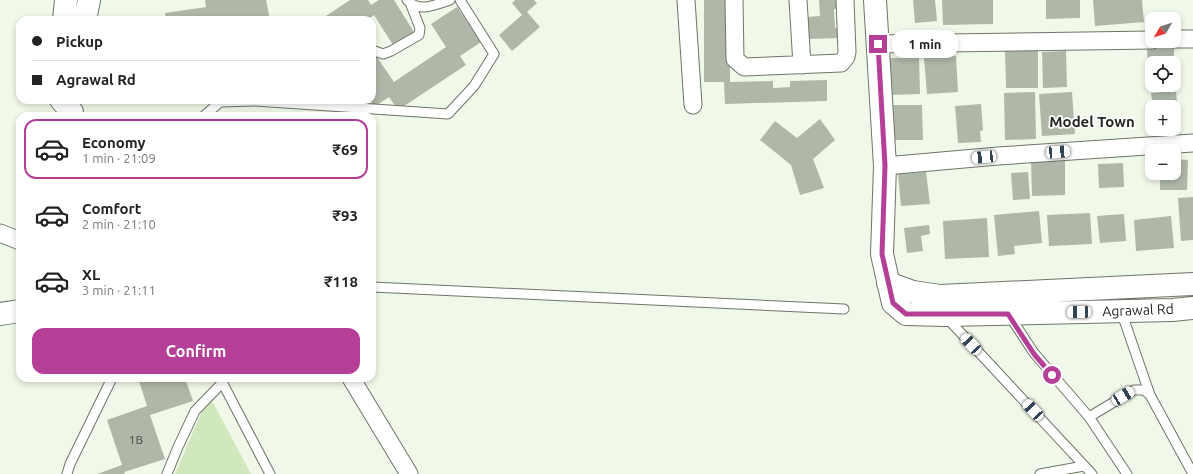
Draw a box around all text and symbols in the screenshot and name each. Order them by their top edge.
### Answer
north arrow [1145,12,1181,48]
map controls [1145,12,1181,180]
callout: 1 min [892,30,958,58]
text: Pickup [56,33,103,50]
route end [869,35,887,53]
text: 1 min [909,37,941,51]
button: locate [1145,56,1181,92]
text: Agrawal Rd [56,71,136,88]
button: + [1145,100,1181,136]
district label: Model Town [1049,113,1135,130]
icon: car [34,131,70,167]
text: Economy [82,134,146,151]
text: ₹69 [333,141,358,158]
button: − [1145,144,1181,180]
car [1046,145,1070,159]
car [972,150,996,164]
text: 1 min · 21:09 [82,151,156,165]
icon: car [34,197,70,233]
text: Comfort [82,200,141,217]
text: ₹93 [333,207,358,224]
text: 2 min · 21:10 [82,217,156,231]
icon: car [34,263,70,299]
text: XL [82,266,100,283]
text: ₹118 [324,273,358,290]
text: 3 min · 21:11 [82,283,156,297]
street label: Agrawal Rd [1102,301,1174,319]
car [1067,306,1091,318]
button: Confirm [32,328,360,374]
car [958,331,984,357]
route start [1043,366,1061,384]
car [1110,385,1136,407]
car [1020,397,1046,423]
house number: 1B [129,433,143,446]

